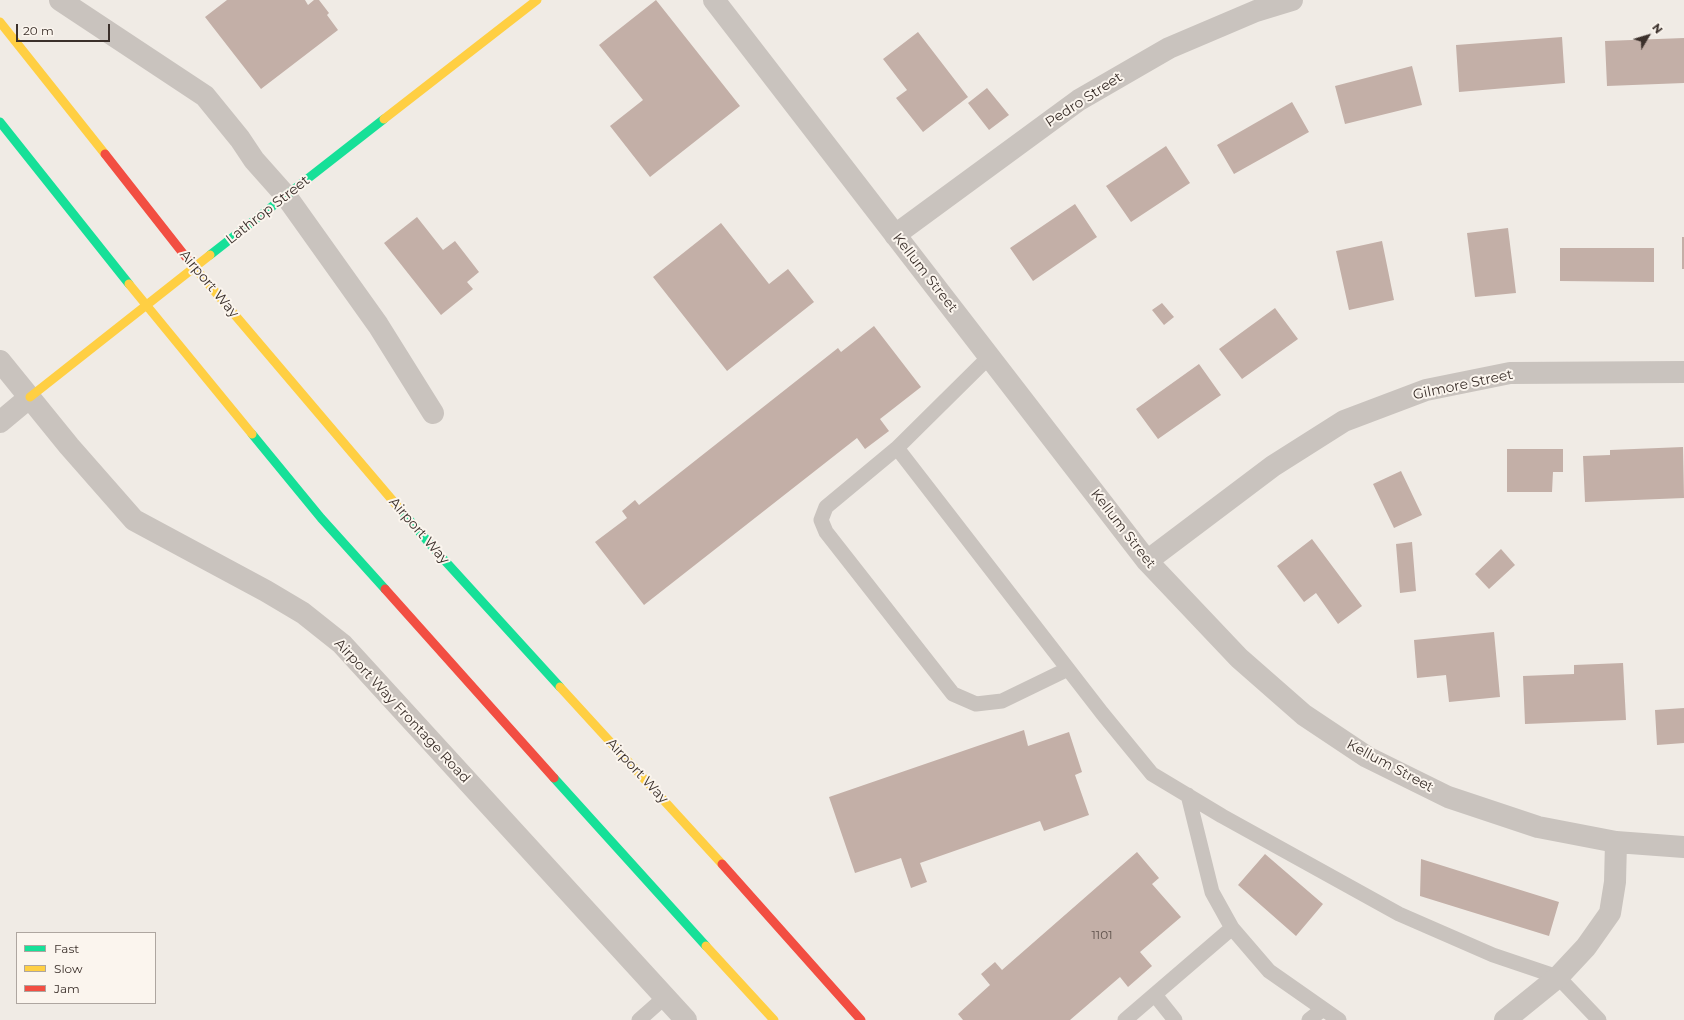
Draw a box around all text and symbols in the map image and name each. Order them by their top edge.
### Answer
scale bar [18,16,112,42]
north arrow [1628,16,1668,56]
text: N [1649,21,1666,36]
text: 20 m [23,23,54,38]
street label: Pedro Street [1043,69,1125,131]
street label: Lathrop Street [223,172,313,248]
street label: Kellum Street [889,230,961,316]
street label: Airport Way [176,247,242,321]
street label: Gilmore Street [1411,366,1515,404]
street label: Kellum Street [1087,486,1159,572]
street label: Airport Way [385,494,453,568]
street label: Airport Way Frontage Road [331,635,473,787]
street label: Airport Way [603,735,671,807]
street label: Kellum Street [1344,736,1436,796]
house number: 1101 [1092,928,1112,942]
legend [16,932,156,1004]
text: Fast [54,941,79,956]
text: Slow [54,961,83,976]
text: Jam [54,981,80,996]

